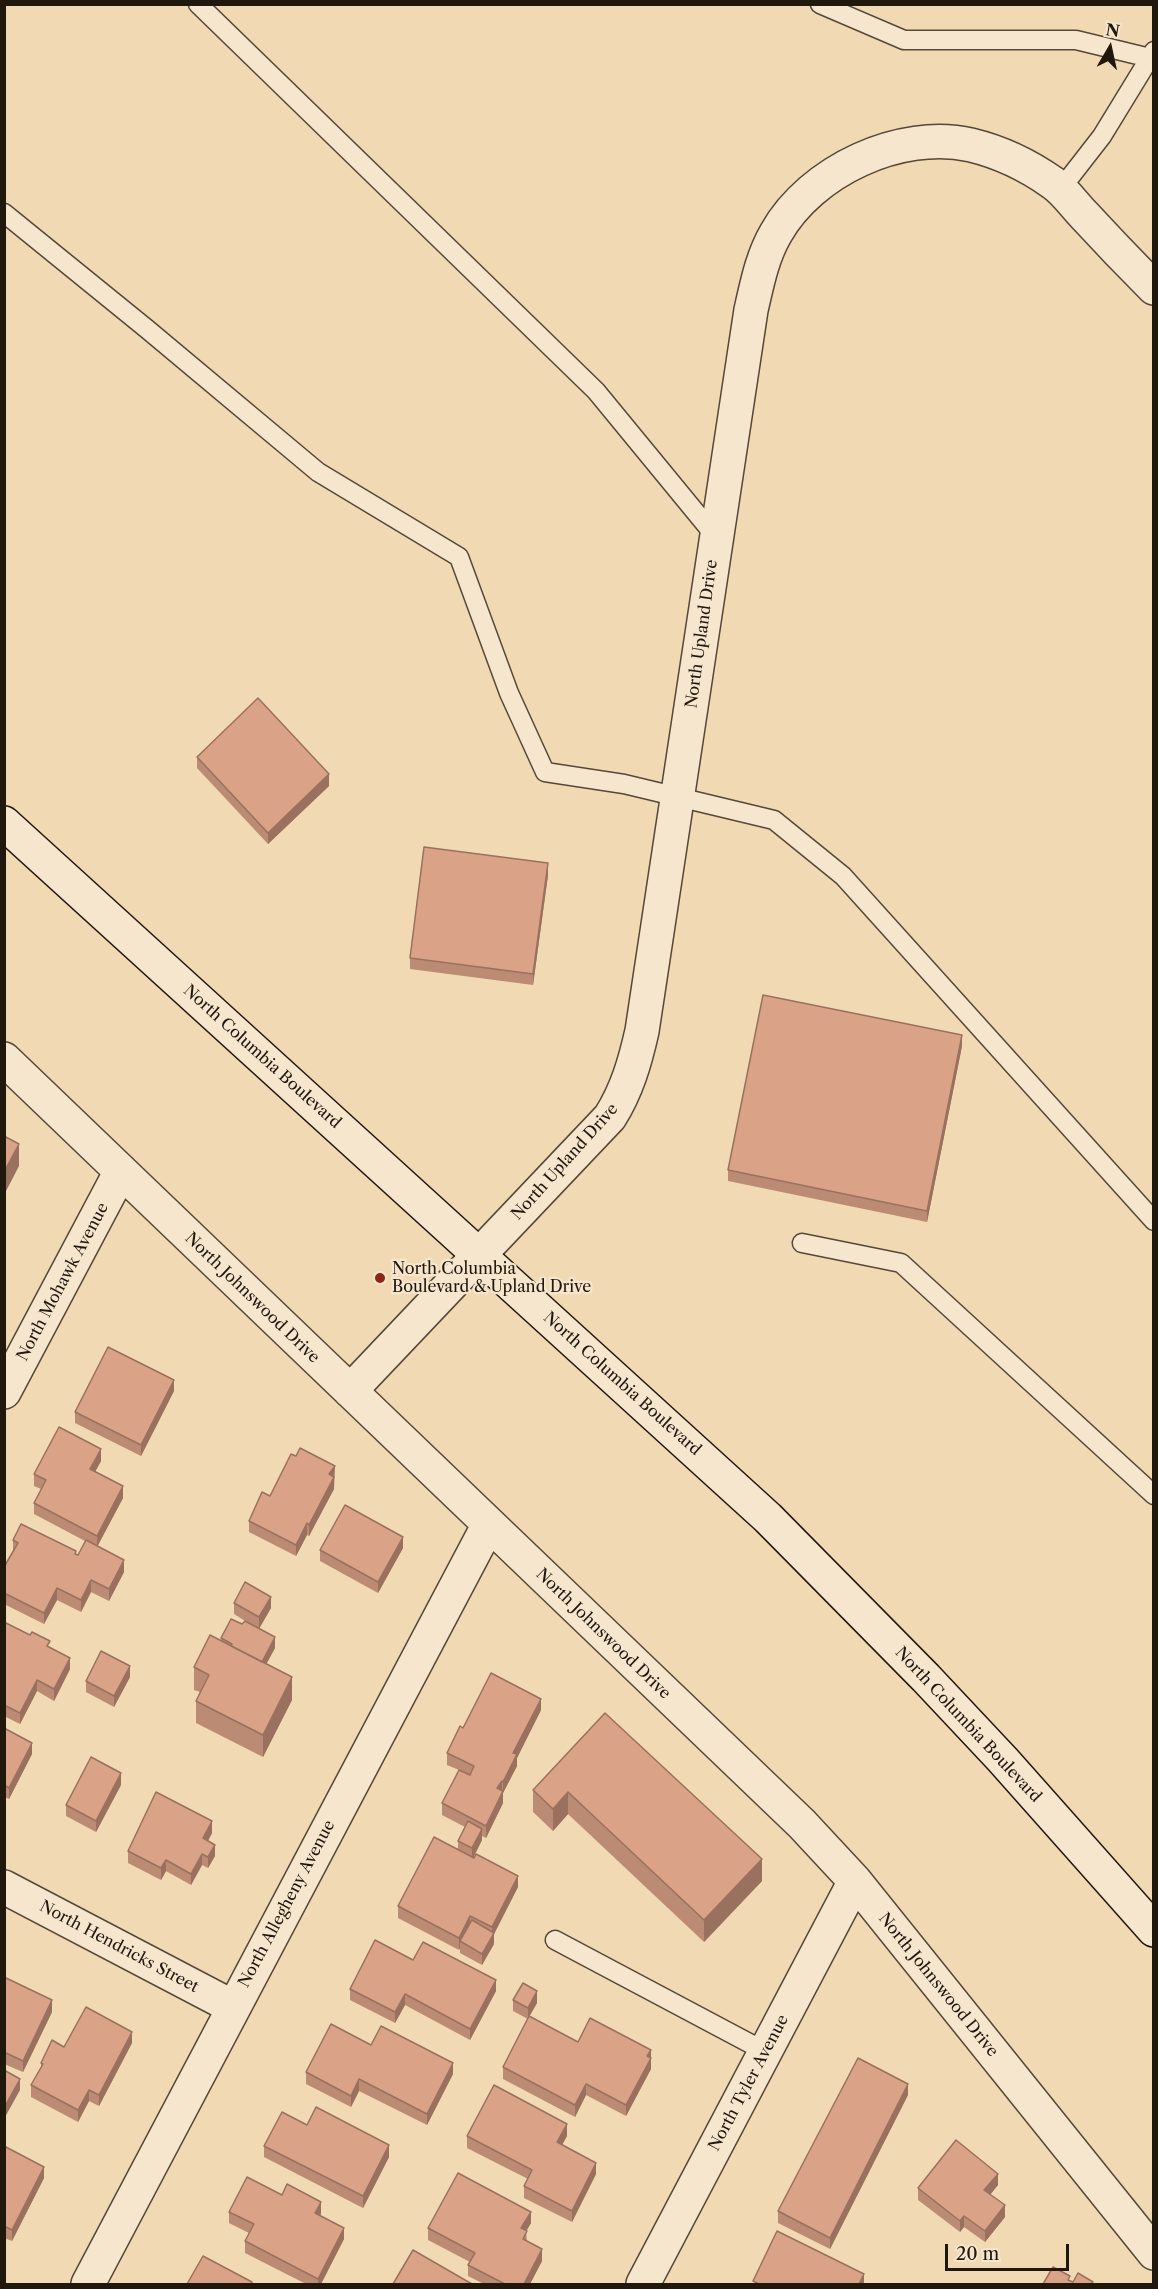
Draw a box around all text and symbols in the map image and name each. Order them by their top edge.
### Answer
north arrow [1080,18,1140,78]
text: N [1104,19,1121,41]
street label: North Upland Drive [682,558,722,710]
street label: North Columbia Boulevard [179,981,345,1133]
street label: North Upland Drive [508,1100,622,1224]
street label: North Mohawk Avenue [13,1200,113,1364]
street label: North Johnswood Drive [181,1229,323,1367]
place label: North Columbia Boulevard & Upland Drive [392,1259,591,1297]
marker: North Columbia Boulevard & Upland Drive [373,1271,387,1285]
street label: North Columbia Boulevard [539,1308,705,1460]
street label: North Johnswood Drive [532,1565,674,1703]
street label: North Columbia Boulevard [891,1643,1045,1807]
street label: North Allegheny Avenue [235,1817,339,1991]
street label: North Hendricks Street [36,1897,202,1997]
street label: North Johnswood Drive [874,1909,1002,2061]
street label: North Tyler Avenue [705,2012,793,2154]
scale bar [948,2232,1072,2270]
text: 20 m [956,2243,999,2265]

